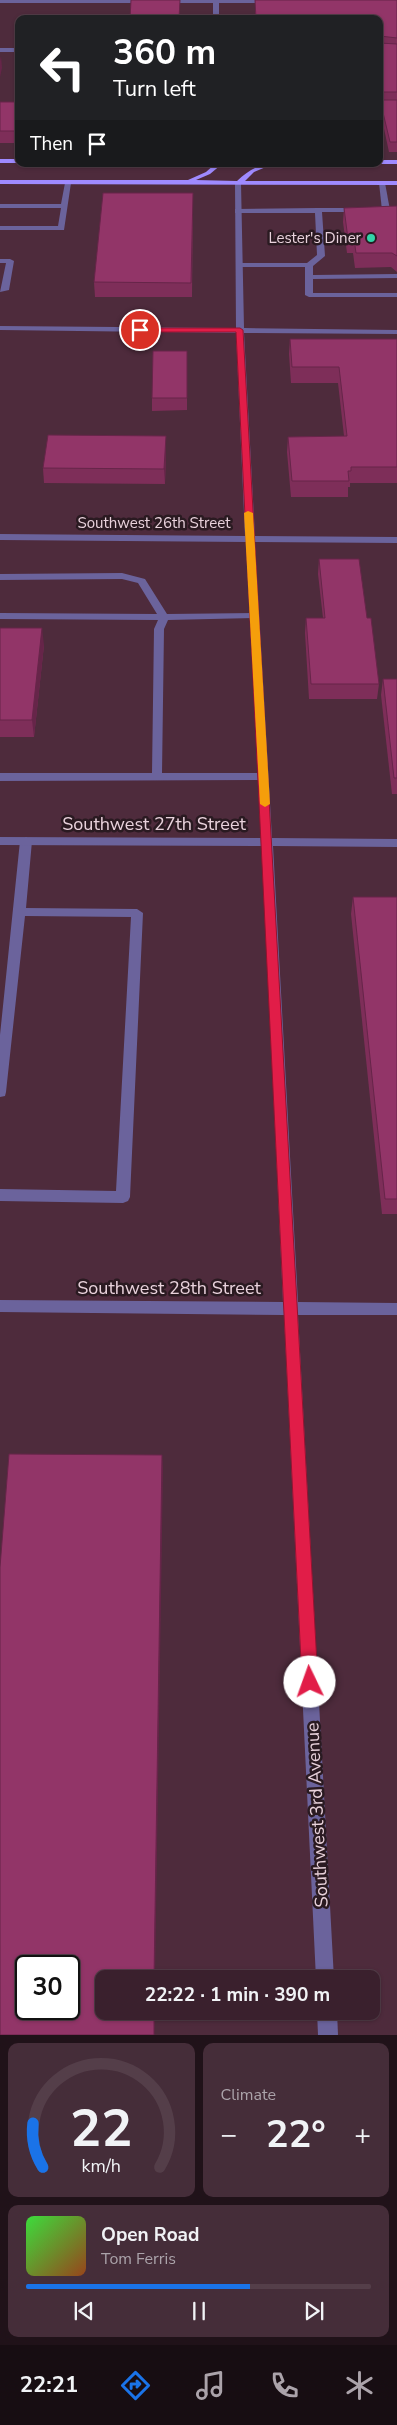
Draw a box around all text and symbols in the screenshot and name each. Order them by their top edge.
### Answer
text: 360 m [113,29,216,76]
icon: left [30,35,95,100]
text: Turn left [113,74,196,104]
icon: arrive [83,130,111,158]
text: Then [30,131,73,157]
place label: Lester's Diner [268,228,362,248]
marker: Lester's Diner [365,232,377,244]
pin [119,309,161,351]
icon: arrive [126,316,154,344]
street label: Southwest 26th Street [78,513,231,533]
street label: Southwest 27th Street [62,812,246,836]
street label: Southwest 28th Street [77,1276,261,1300]
position arrow [283,1655,335,1707]
street label: Southwest 3rd Avenue [300,1722,334,1908]
speed limit sign: 30 [15,1955,80,2020]
text: 22:22 · 1 min · 390 m [145,1982,330,2008]
text: Climate [221,2084,276,2106]
text: 22 [70,2093,132,2164]
text: 22° [266,2109,326,2160]
text: − [221,2116,237,2154]
text: + [354,2116,371,2154]
text: km/h [82,2154,121,2178]
text: Open Road [101,2222,199,2248]
text: Tom Ferris [101,2248,176,2270]
icon: previous [70,2297,98,2325]
icon: pause [185,2297,213,2325]
icon: next [300,2297,328,2325]
icon: directions [118,2368,153,2403]
icon: music [193,2368,228,2403]
icon: phone [267,2368,302,2403]
icon: climate [342,2368,377,2403]
text: 22:21 [20,2370,78,2400]

